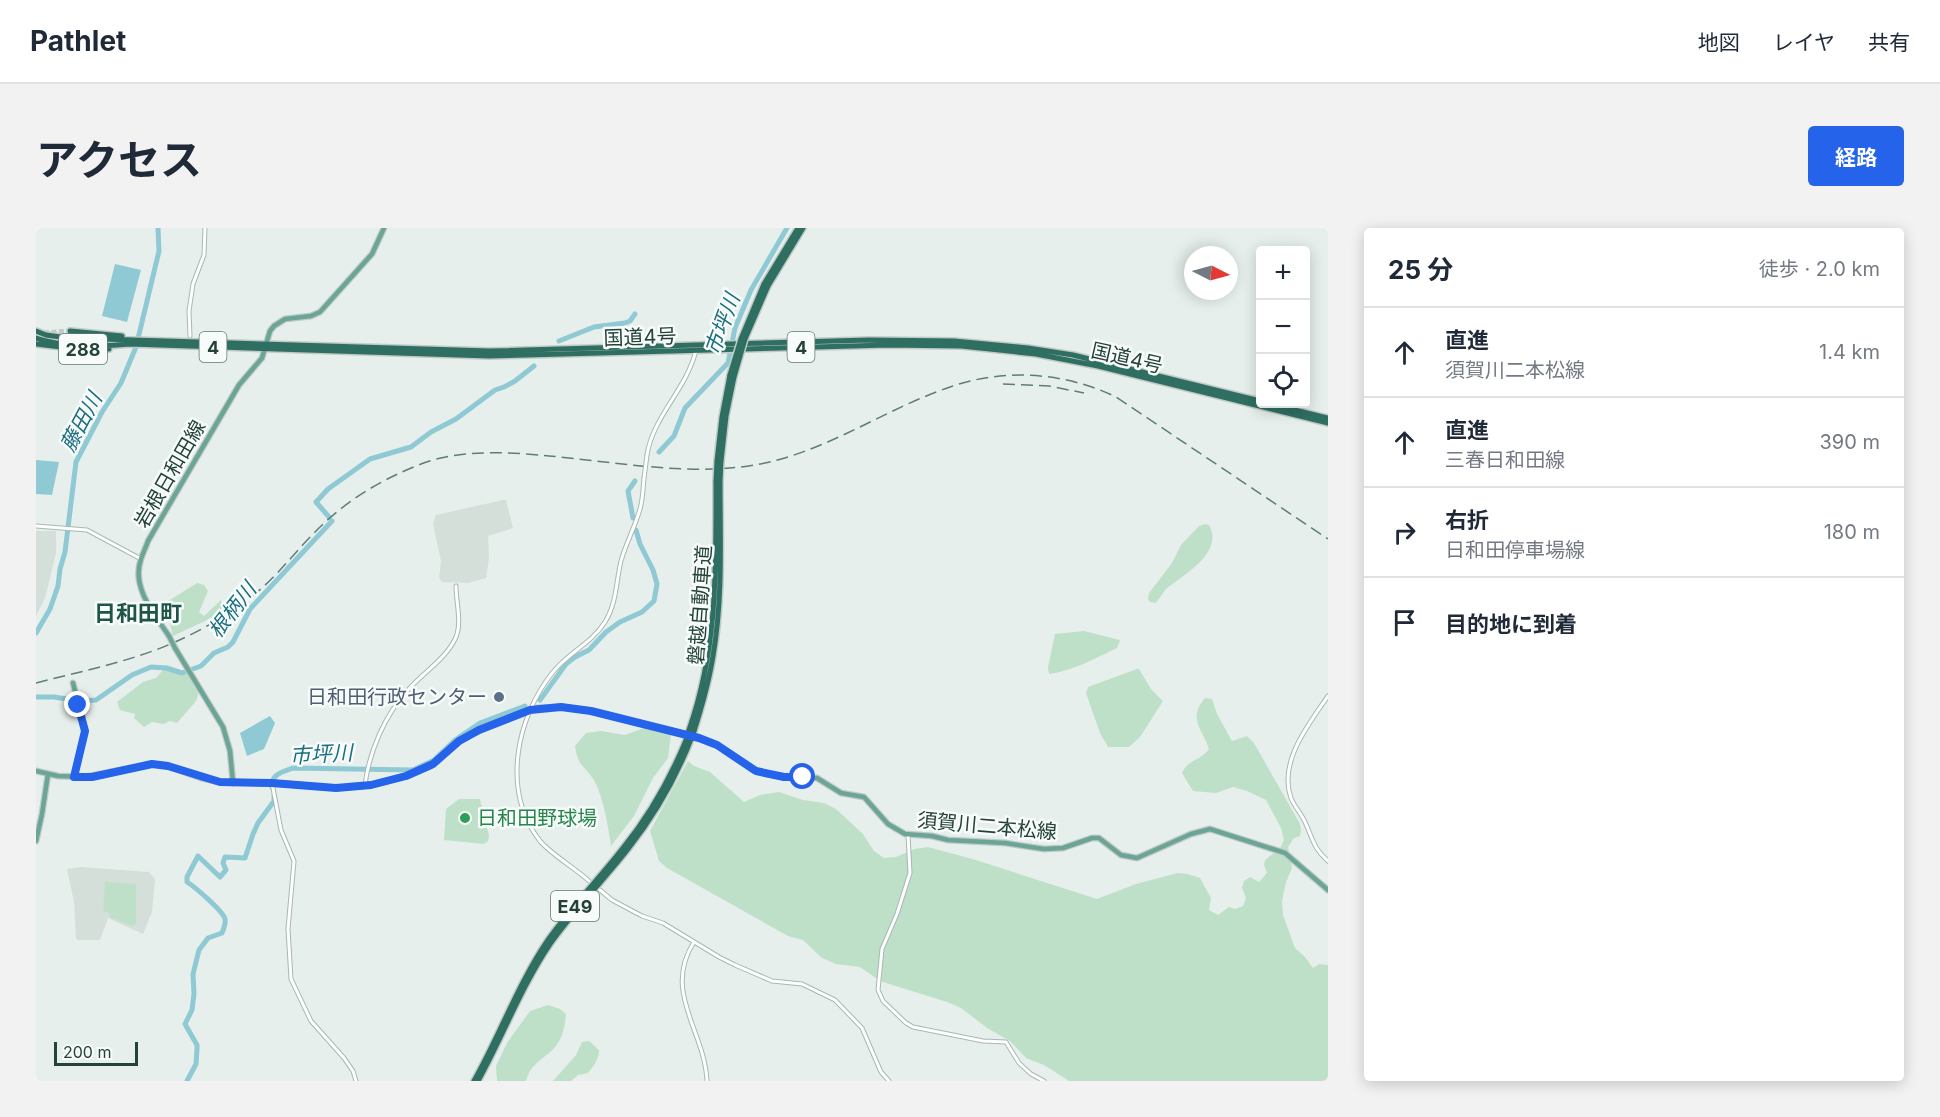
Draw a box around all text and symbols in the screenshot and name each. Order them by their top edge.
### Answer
text: Pathlet [30,24,126,58]
text: 地図 [1698,30,1740,55]
text: レイヤ [1773,30,1835,55]
text: 共有 [1868,30,1910,55]
button: 経路 [1808,126,1904,186]
text: アクセス [36,134,202,185]
north arrow [1184,246,1238,300]
map controls [1256,246,1310,408]
button: + [1256,246,1310,300]
text: 25 分 [1388,254,1453,285]
text: 徒歩 · 2.0 km [1759,257,1880,281]
water label: 市坪川 [699,288,745,358]
button: − [1256,300,1310,354]
street label: 国道4号 [603,324,677,350]
text: 直進 [1445,327,1489,353]
road number: 4 [200,332,226,362]
road number: 4 [788,332,814,362]
road number: 288 [59,334,107,364]
icon: ahead [1388,336,1421,369]
street label: 国道4号 [1089,338,1165,378]
text: 1.4 km [1819,340,1880,364]
button: locate [1256,354,1310,408]
text: 須賀川二本松線 [1445,358,1585,382]
water label: 藤田川 [55,387,108,456]
street label: 岩根日和田線 [130,416,210,532]
text: 直進 [1445,417,1489,443]
icon: ahead [1388,426,1421,459]
text: 390 m [1819,430,1880,454]
text: 三春日和田線 [1445,448,1565,472]
text: 右折 [1445,507,1489,533]
icon: right [1388,516,1421,549]
text: 180 m [1824,520,1880,544]
text: 日和田停車場線 [1445,538,1585,562]
street label: 磐越自動車道 [684,544,716,666]
water label: 根柄川 [203,576,262,643]
district label: 日和田町 [94,600,182,626]
icon: arrive [1388,606,1421,639]
text: 目的地に到着 [1445,611,1577,637]
place label: 日和田行政センター [307,685,487,709]
marker: 日和田行政センター [492,690,506,704]
route end [64,691,90,717]
water label: 市坪川 [289,740,355,768]
route start [789,763,815,789]
place label: 日和田野球場 [477,806,597,830]
street label: 須賀川二本松線 [916,808,1058,844]
marker: 日和田野球場 [458,811,472,825]
road number: E49 [551,891,599,921]
scale bar [54,1039,138,1066]
text: 200 m [63,1042,111,1062]

